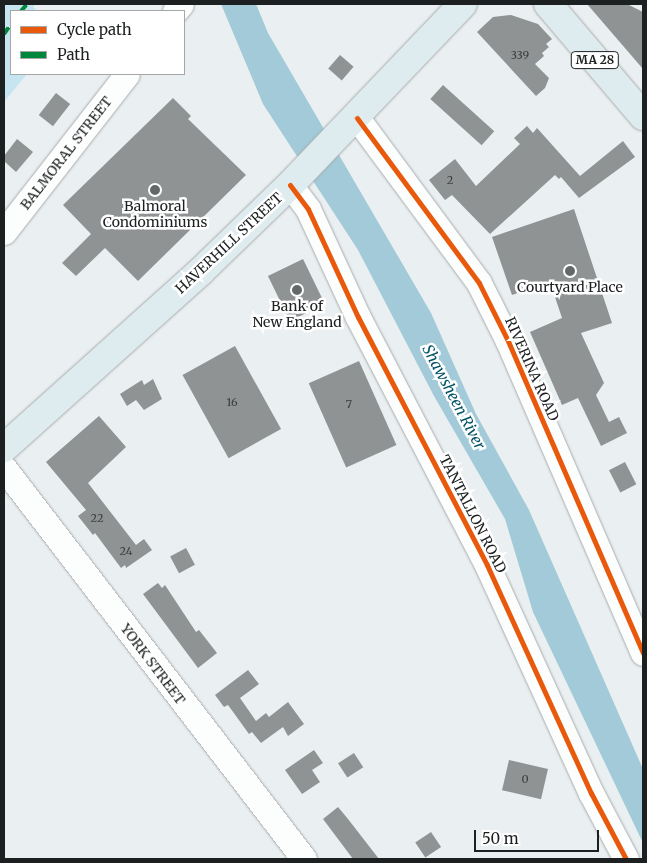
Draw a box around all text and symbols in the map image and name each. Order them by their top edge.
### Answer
legend [10,10,185,75]
text: Cycle path [57,20,132,39]
text: Path [57,45,90,64]
house number: 339 [511,48,529,62]
road number: MA 28 [570,50,620,70]
street label: BALMORAL STREET [17,93,115,213]
house number: 2 [447,173,453,187]
marker: Balmoral Condominiums [149,184,161,196]
street label: HAVERHILL STREET [172,189,286,297]
place label: Balmoral Condominiums [103,198,207,230]
marker: Courtyard Place [564,265,576,277]
place label: Courtyard Place [517,279,623,295]
marker: Bank of New England [291,284,303,296]
place label: Bank of New England [252,298,342,331]
street label: RIVERINA ROAD [502,314,562,424]
water label: Shawsheen River [419,342,489,452]
house number: 16 [226,395,238,409]
house number: 7 [346,397,352,411]
street label: TANTALLON ROAD [436,452,510,576]
house number: 22 [91,511,103,525]
house number: 24 [120,544,132,558]
street label: YORK STREET [117,620,189,708]
house number: 0 [521,772,529,786]
scale bar [477,820,602,852]
text: 50 m [482,829,519,848]

